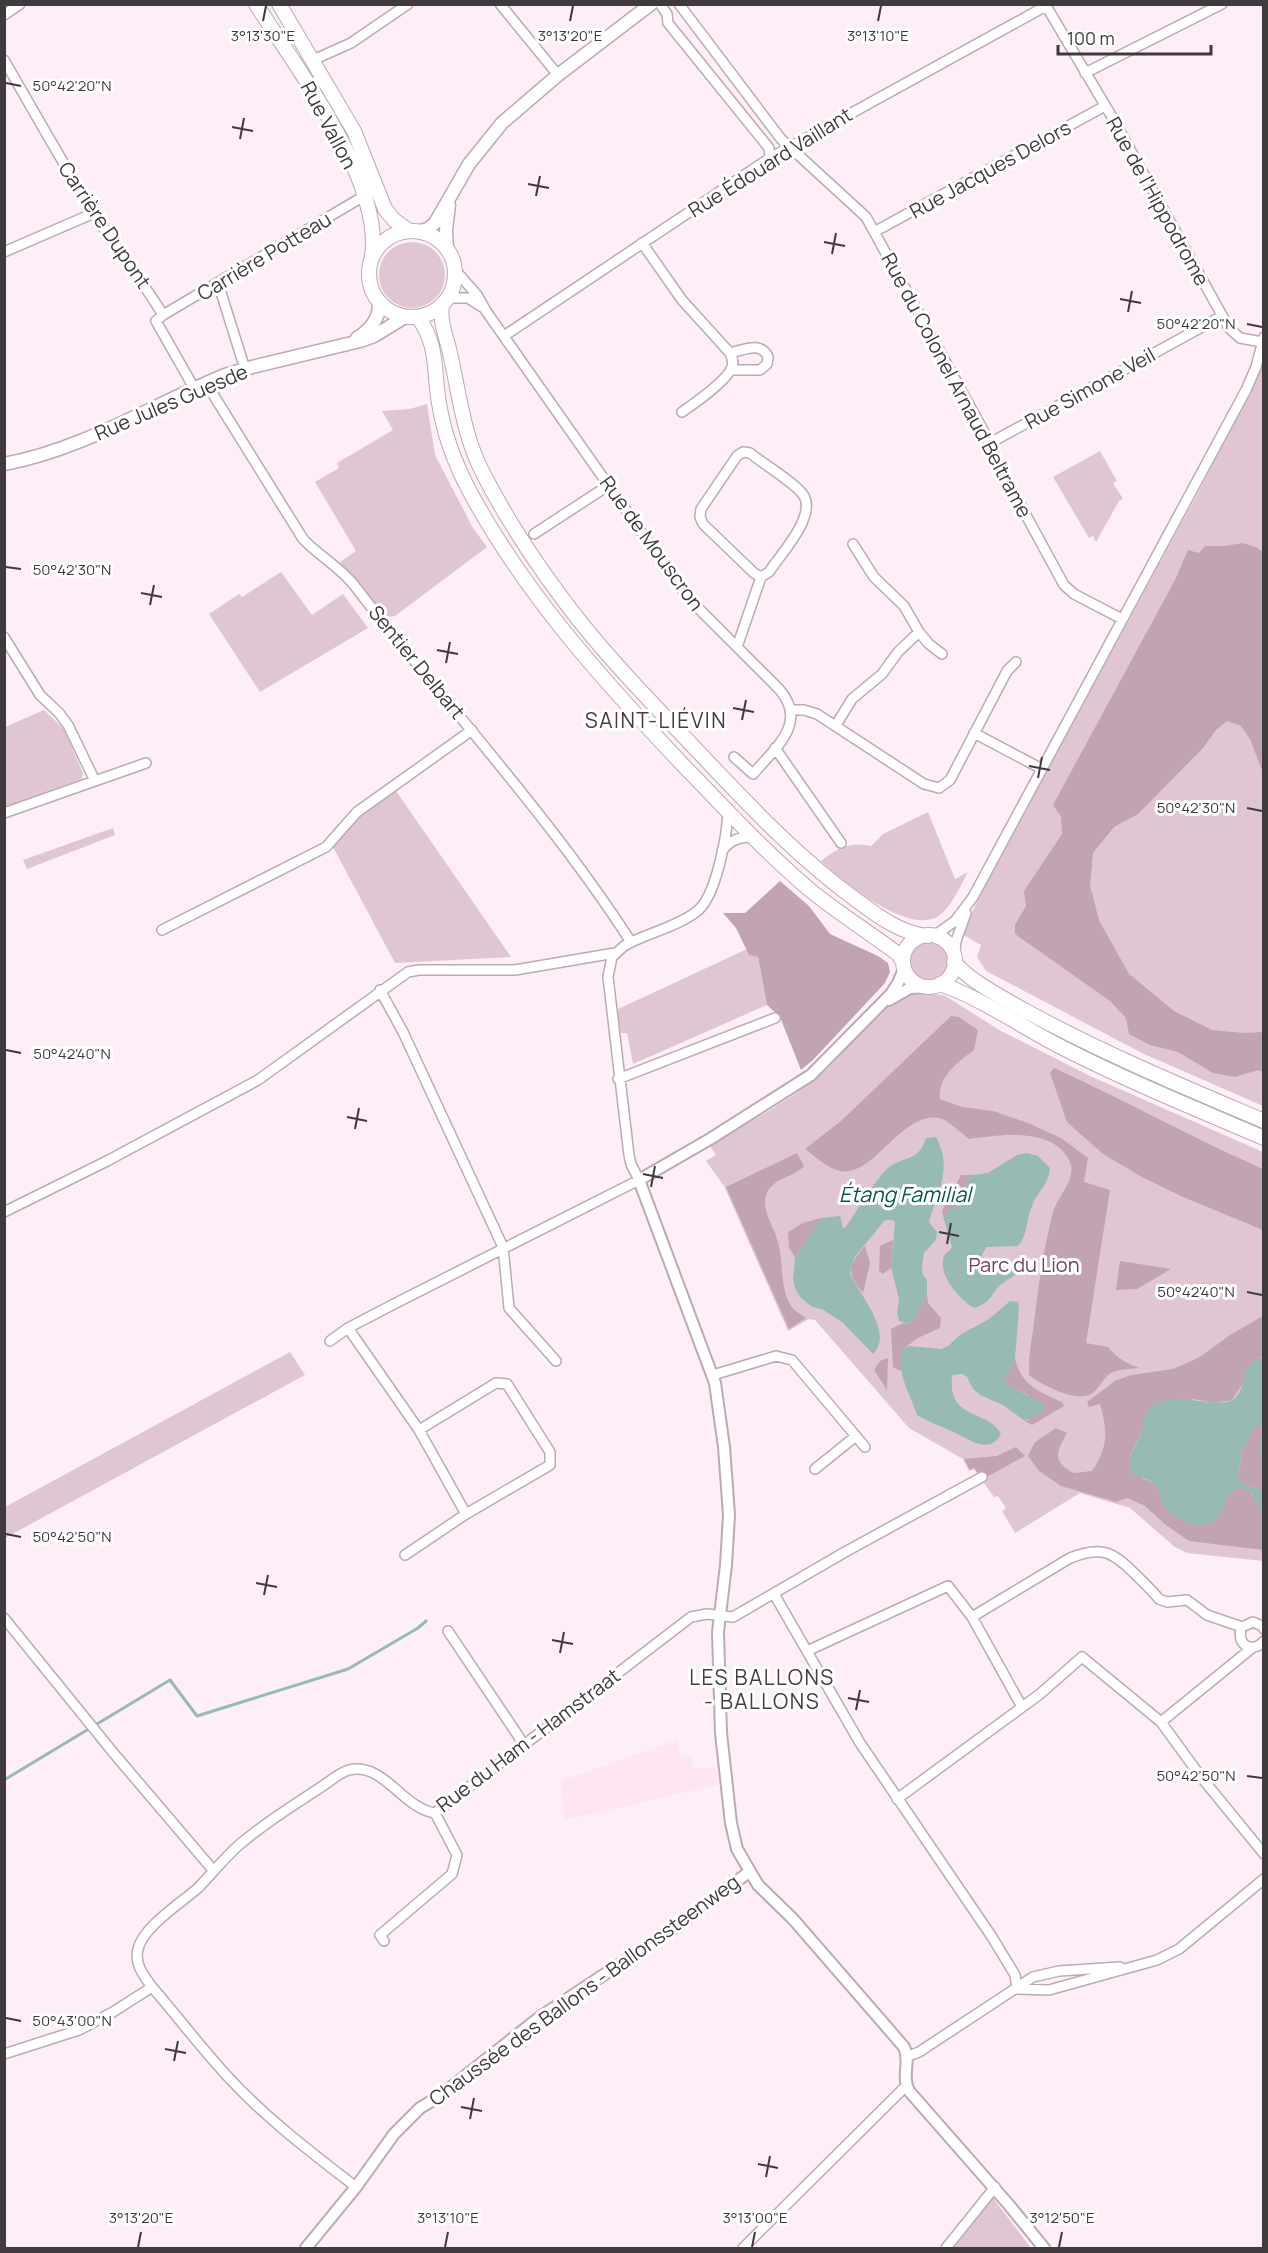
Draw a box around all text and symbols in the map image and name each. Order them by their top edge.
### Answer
scale bar [1058,18,1211,56]
text: 3°13'30"E [231,25,295,46]
text: 3°13'20"E [538,25,602,46]
text: 3°13'10"E [847,25,909,46]
text: 100 m [1067,26,1115,50]
text: 50°42'20"N [32,75,112,96]
street label: Rue Vallon [295,76,363,174]
street label: Rue Édouard Vaillant [683,101,857,223]
street label: Rue de l'Hippodrome [1100,112,1216,290]
street label: Rue Jacques Delors [905,113,1075,225]
street label: Carrière Dupont [52,156,158,294]
street label: Carrière Potteau [192,205,336,307]
street label: Rue du Colonel Arnaud Beltrame [875,248,1039,522]
text: 50°42'20"N [1156,313,1236,334]
street label: Rue Simone Veil [1020,341,1160,435]
street label: Rue Jules Guesde [90,358,252,446]
street label: Rue de Mouscron [594,470,710,616]
text: 50°42'30"N [33,559,111,580]
street label: Sentier Delbart [363,599,471,725]
district label: SAINT-LIÉVIN [585,706,727,734]
text: 50°42'30"N [1157,797,1235,818]
text: 50°42'40"N [33,1043,111,1064]
water label: Étang Familial [839,1180,974,1208]
park label: Parc du Lion [968,1251,1080,1278]
text: 50°42'40"N [1157,1281,1235,1302]
text: 50°42'50"N [32,1526,112,1547]
street label: Rue du Ham - Hamstraat [431,1662,625,1818]
district label: LES BALLONS - BALLONS [689,1663,835,1715]
text: 50°42'50"N [1156,1765,1236,1786]
street label: Chaussée des Ballons - Ballonssteenweg [423,1868,745,2112]
text: 50°43'00"N [32,2010,112,2031]
text: 3°13'20"E [109,2207,173,2228]
text: 3°13'10"E [417,2207,479,2228]
text: 3°13'00"E [722,2207,788,2228]
text: 3°12'50"E [1030,2207,1094,2228]

